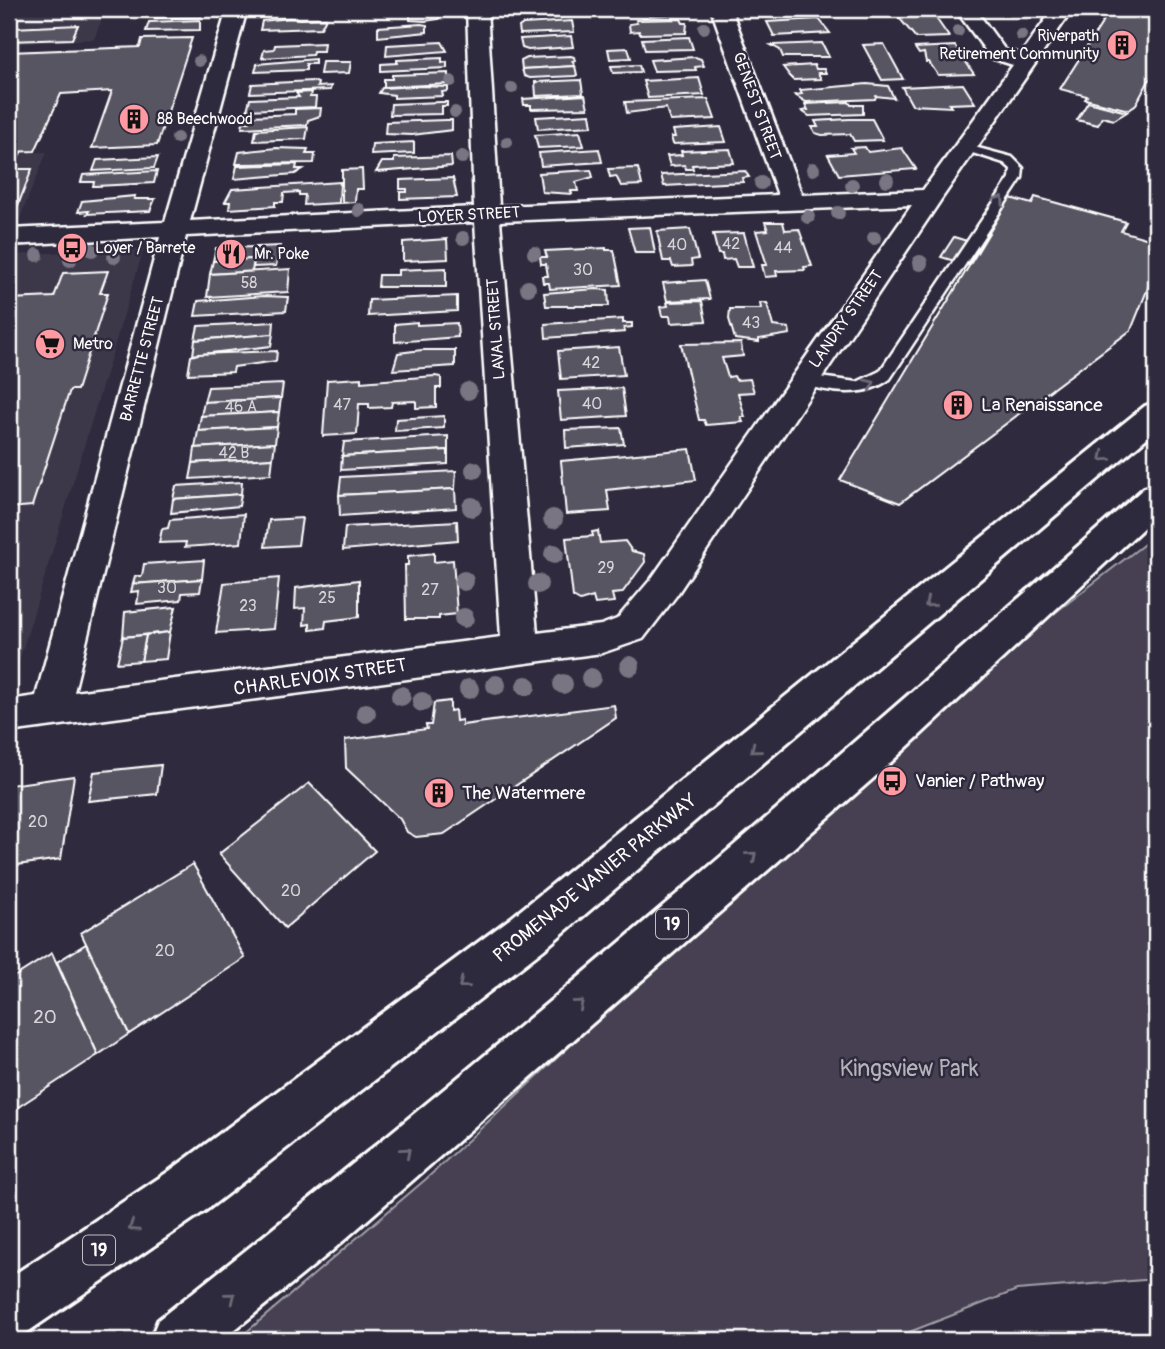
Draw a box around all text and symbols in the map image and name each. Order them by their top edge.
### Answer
place label: Riverpath Retirement Community [939,26,1099,64]
building icon: Riverpath Retirement Community [1105,28,1139,62]
street label: GENEST STREET [728,49,786,163]
building icon: 88 Beechwood [117,102,151,136]
place label: 88 Beechwood [157,109,253,129]
one-way arrow [992,195,1004,208]
street label: LOYER STREET [417,202,521,228]
bus stop icon: Loyer / Barrete [55,231,89,265]
house number: 42 [722,234,740,254]
house number: 40 [667,235,687,255]
restaurant icon: Mr. Poke [214,237,248,271]
place label: Loyer / Barrete [95,238,196,258]
house number: 44 [774,238,792,258]
place label: Mr. Poke [254,244,309,264]
house number: 30 [573,260,593,280]
street label: LANDRY STREET [805,266,887,372]
house number: 58 [241,273,257,293]
street label: LAVAL STREET [482,278,510,380]
street label: BARRETTE STREET [116,294,168,424]
house number: 43 [742,313,760,333]
supermarket icon: Metro [33,327,67,361]
place label: Metro [73,334,113,354]
house number: 42 [582,353,600,373]
one-way arrow [863,378,875,392]
building icon: La Renaissance [941,388,975,422]
place label: La Renaissance [981,393,1103,417]
house number: 40 [582,394,602,414]
house number: 47 [333,395,351,415]
house number: 46 A [225,397,257,417]
house number: 42 B [219,443,249,463]
one-way arrow [1099,449,1112,461]
house number: 29 [597,558,615,578]
house number: 30 [157,578,177,598]
house number: 27 [421,580,439,600]
house number: 25 [318,588,336,608]
one-way arrow [925,595,938,607]
house number: 23 [239,596,257,616]
street label: CHARLEVOIX STREET [232,653,408,701]
one-way arrow [750,740,762,753]
bus stop icon: Vanier / Pathway [875,764,909,798]
place label: Vanier / Pathway [915,769,1044,793]
building icon: The Watermere [422,776,456,810]
place label: The Watermere [462,781,586,805]
street label: PROMENADE VANIER PARKWAY [488,788,702,968]
house number: 20 [28,812,48,832]
one-way arrow [744,852,757,864]
house number: 20 [281,881,301,901]
road number: 19 [656,909,688,939]
house number: 20 [155,941,175,961]
one-way arrow [459,976,471,989]
one-way arrow [571,1000,584,1012]
house number: 20 [33,1005,57,1029]
park label: Kingsview Park [839,1054,979,1083]
one-way arrow [398,1148,411,1160]
one-way arrow [128,1219,141,1232]
road number: 19 [83,1236,115,1265]
one-way arrow [224,1293,236,1306]

